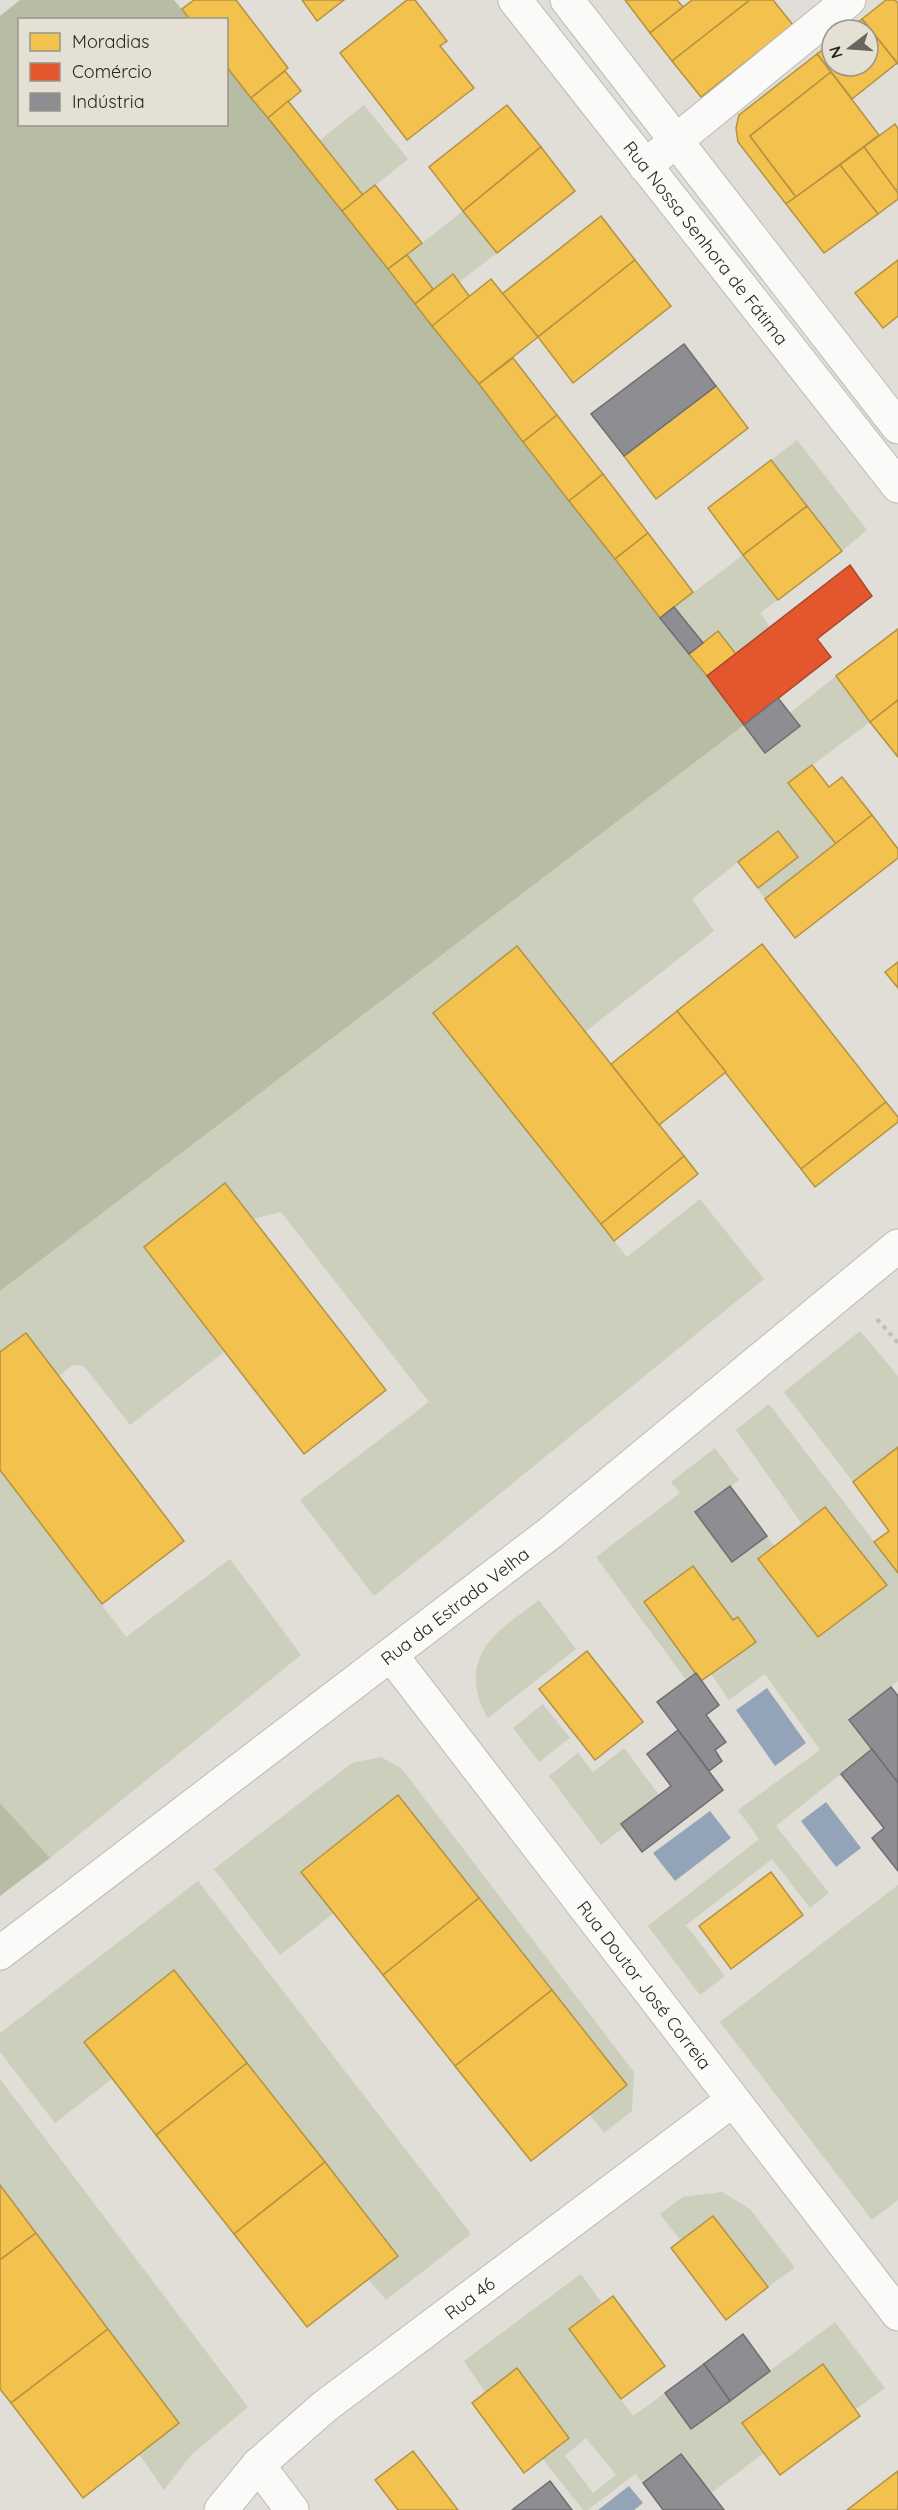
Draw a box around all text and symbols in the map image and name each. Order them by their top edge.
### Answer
legend [18,18,228,126]
north arrow [820,18,880,78]
text: Moradias [72,30,150,53]
text: N [824,44,847,61]
text: Comércio [72,60,152,83]
text: Indústria [72,90,145,113]
street label: Rua Nossa Senhora de Fátima [619,136,794,349]
street label: Rua da Estrada Velha [376,1542,534,1670]
street label: Rua Doutor José Correia [573,1896,717,2074]
street label: Rua 46 [440,2271,499,2324]

